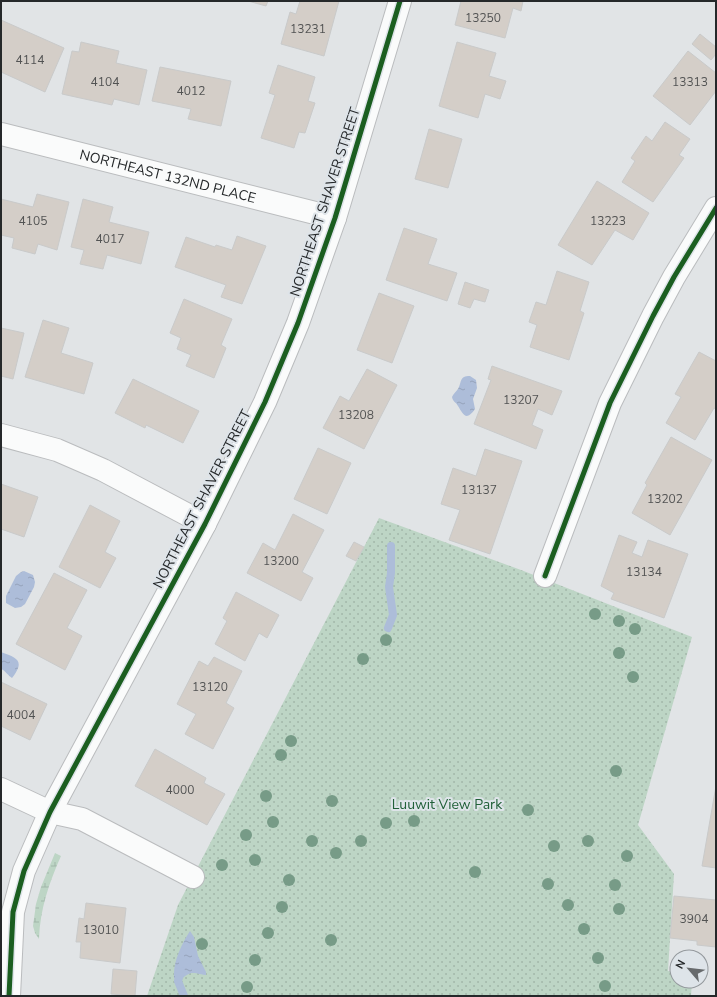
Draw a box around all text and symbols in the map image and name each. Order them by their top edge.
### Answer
house number: 13250 [465,10,501,26]
house number: 13231 [290,21,326,37]
house number: 4114 [16,52,44,68]
house number: 4104 [91,74,119,90]
house number: 13313 [672,74,708,90]
house number: 4012 [177,83,205,99]
street label: NORTHEAST SHAVER STREET [285,104,365,299]
street label: NORTHEAST 132ND PLACE [78,145,258,207]
house number: 4105 [19,213,47,229]
house number: 13223 [590,213,626,229]
house number: 4017 [96,231,124,247]
house number: 13207 [503,392,539,408]
street label: NORTHEAST SHAVER STREET [149,406,256,592]
house number: 13208 [338,407,374,423]
house number: 13137 [461,482,497,498]
house number: 13202 [647,491,683,507]
house number: 13200 [263,553,299,569]
house number: 13134 [626,564,662,580]
house number: 13120 [192,679,228,695]
house number: 4004 [7,707,35,723]
house number: 4000 [166,782,194,798]
park label: Luuwit View Park [392,795,503,814]
house number: 3904 [680,911,708,927]
house number: 13010 [83,922,119,938]
north arrow [669,949,709,989]
text: N [672,957,689,972]

